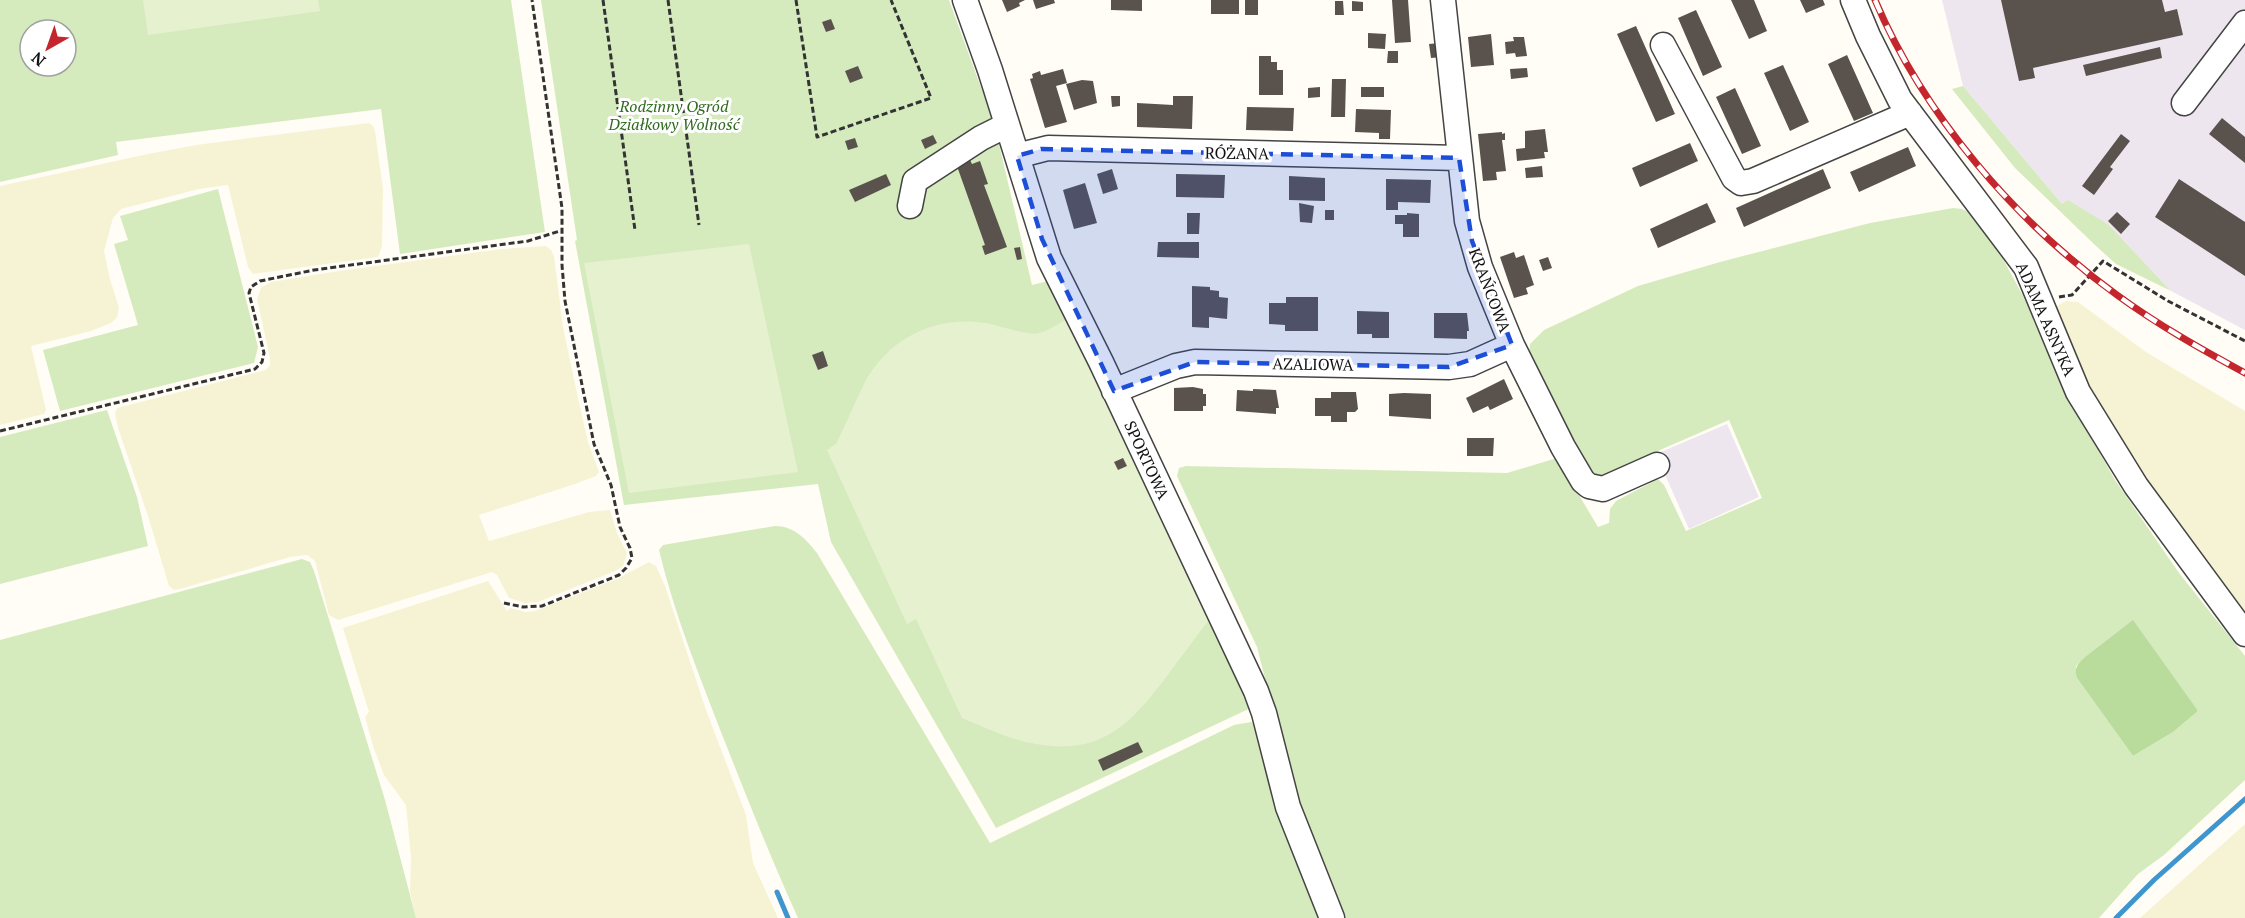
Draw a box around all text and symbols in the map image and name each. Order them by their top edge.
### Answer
north arrow [18,18,78,78]
text: N [27,47,50,72]
park label: Rodzinny Ogród Działkowy Wolność [607,95,741,135]
street label: RÓŻANA [1205,141,1269,165]
street label: KRAŃCOWA [1464,245,1516,335]
street label: ADAMA ASNYKA [2011,258,2081,380]
street label: AZALIOWA [1272,352,1354,376]
street label: SPORTOWA [1119,417,1175,503]

